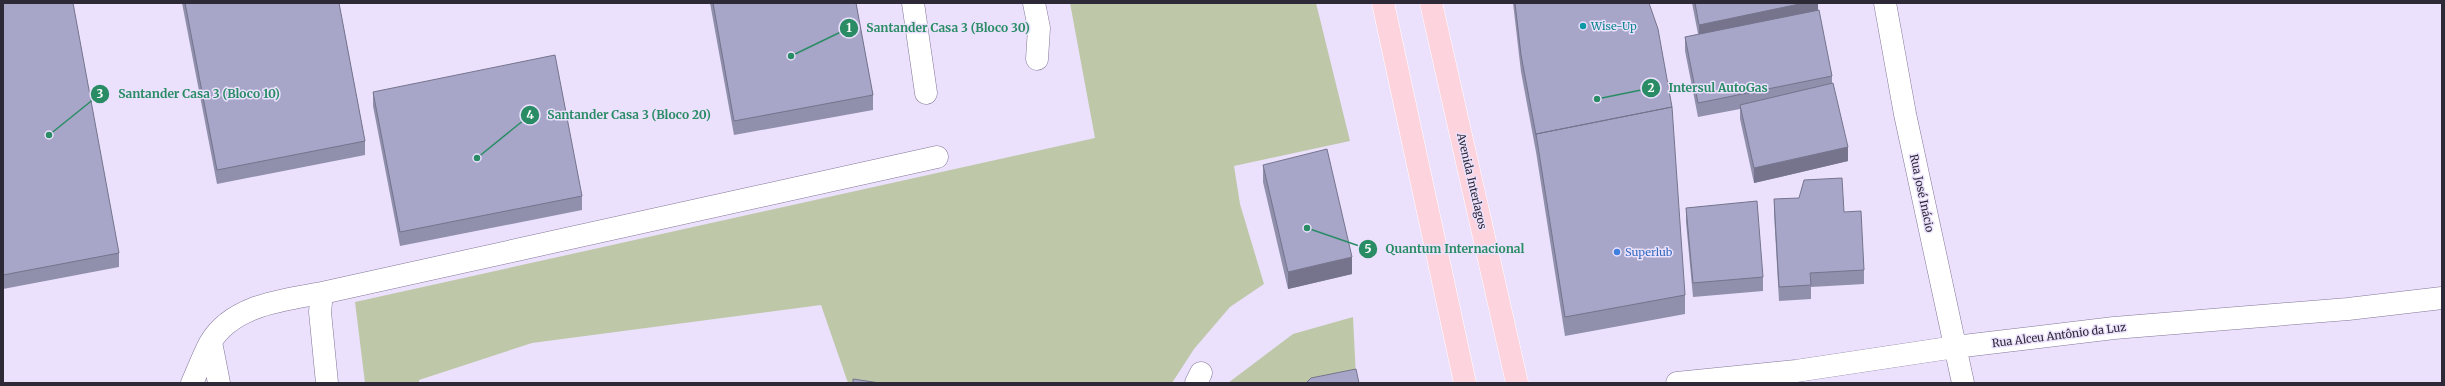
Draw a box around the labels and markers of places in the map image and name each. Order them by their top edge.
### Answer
callout: Santander Casa 3 (Bloco 30) [839,16,1038,40]
place label: Wise-Up [1590,19,1637,33]
marker: Wise-Up [1578,21,1588,31]
callout: Intersul AutoGas [1641,76,1776,100]
callout: Santander Casa 3 (Bloco 10) [90,82,287,106]
callout: Santander Casa 3 (Bloco 20) [520,103,719,127]
callout: Quantum Internacional [1358,237,1533,261]
place label: Superlub [1625,245,1673,259]
marker: Superlub [1612,247,1622,257]

